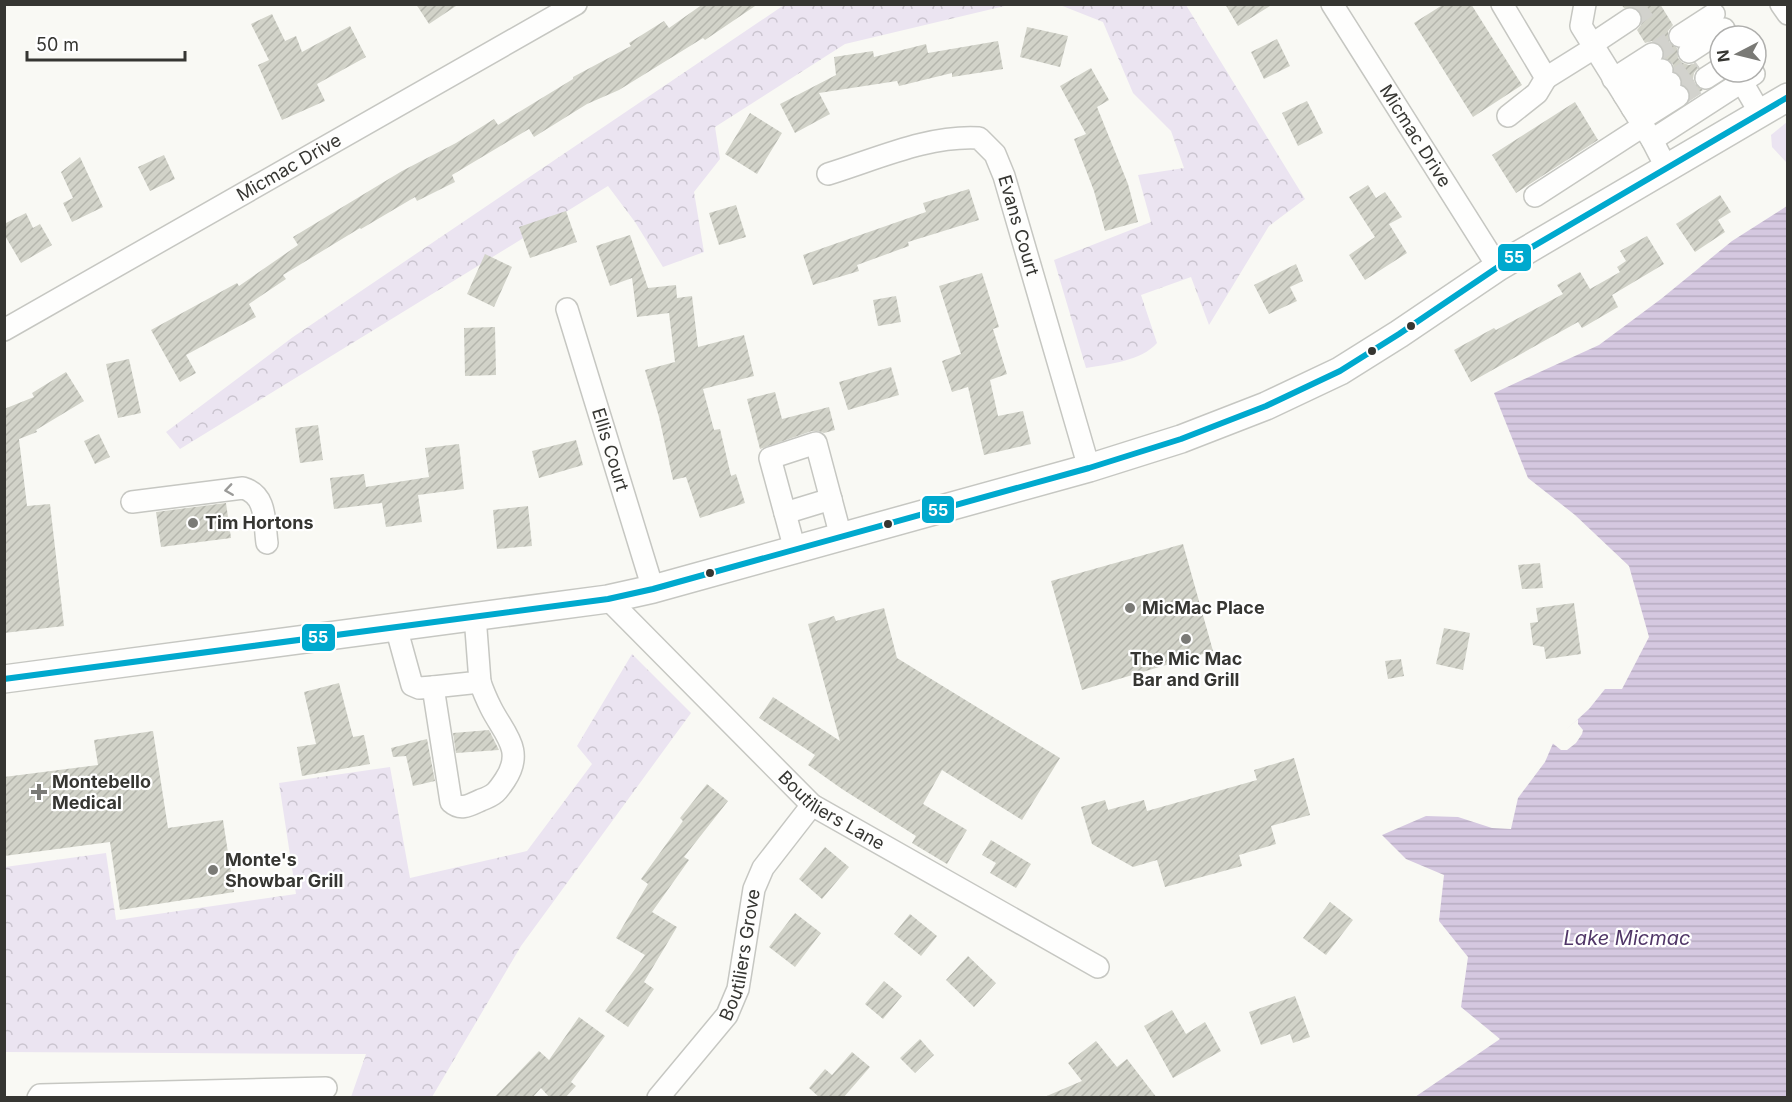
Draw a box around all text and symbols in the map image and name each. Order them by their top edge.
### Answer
scale bar [27,24,184,62]
north arrow [1708,24,1768,84]
text: 50 m [36,34,79,55]
text: N [1712,49,1734,63]
street label: Micmac Drive [1376,81,1456,191]
street label: Micmac Drive [233,129,345,205]
street label: Evans Court [994,172,1043,278]
line badge: 55 [1497,243,1532,272]
text: 55 [1504,247,1524,267]
unlabelled marker [1405,320,1417,332]
unlabelled marker [1366,345,1378,357]
street label: Ellis Court [588,405,633,494]
one-way arrow [225,483,234,495]
line badge: 55 [921,495,955,524]
text: 55 [928,500,948,520]
place label: Tim Hortons [205,512,314,533]
marker: Tim Hortons [186,516,200,530]
unlabelled marker [882,518,894,530]
unlabelled marker [704,567,716,579]
place label: MicMac Place [1142,597,1265,618]
marker: MicMac Place [1123,601,1137,615]
line badge: 55 [301,623,336,652]
text: 55 [308,627,328,647]
marker: The Mic Mac Bar and Grill [1179,632,1193,646]
place label: The Mic Mac Bar and Grill [1130,648,1242,690]
street label: Boutiliers Lane [774,766,889,854]
place label: Montebello Medical [52,771,151,813]
marker: Montebello Medical [30,783,48,801]
place label: Monte's Showbar Grill [225,849,343,891]
marker: Monte's Showbar Grill [206,863,220,877]
street label: Boutiliers Grove [715,887,764,1024]
water label: Lake Micmac [1564,926,1690,950]

